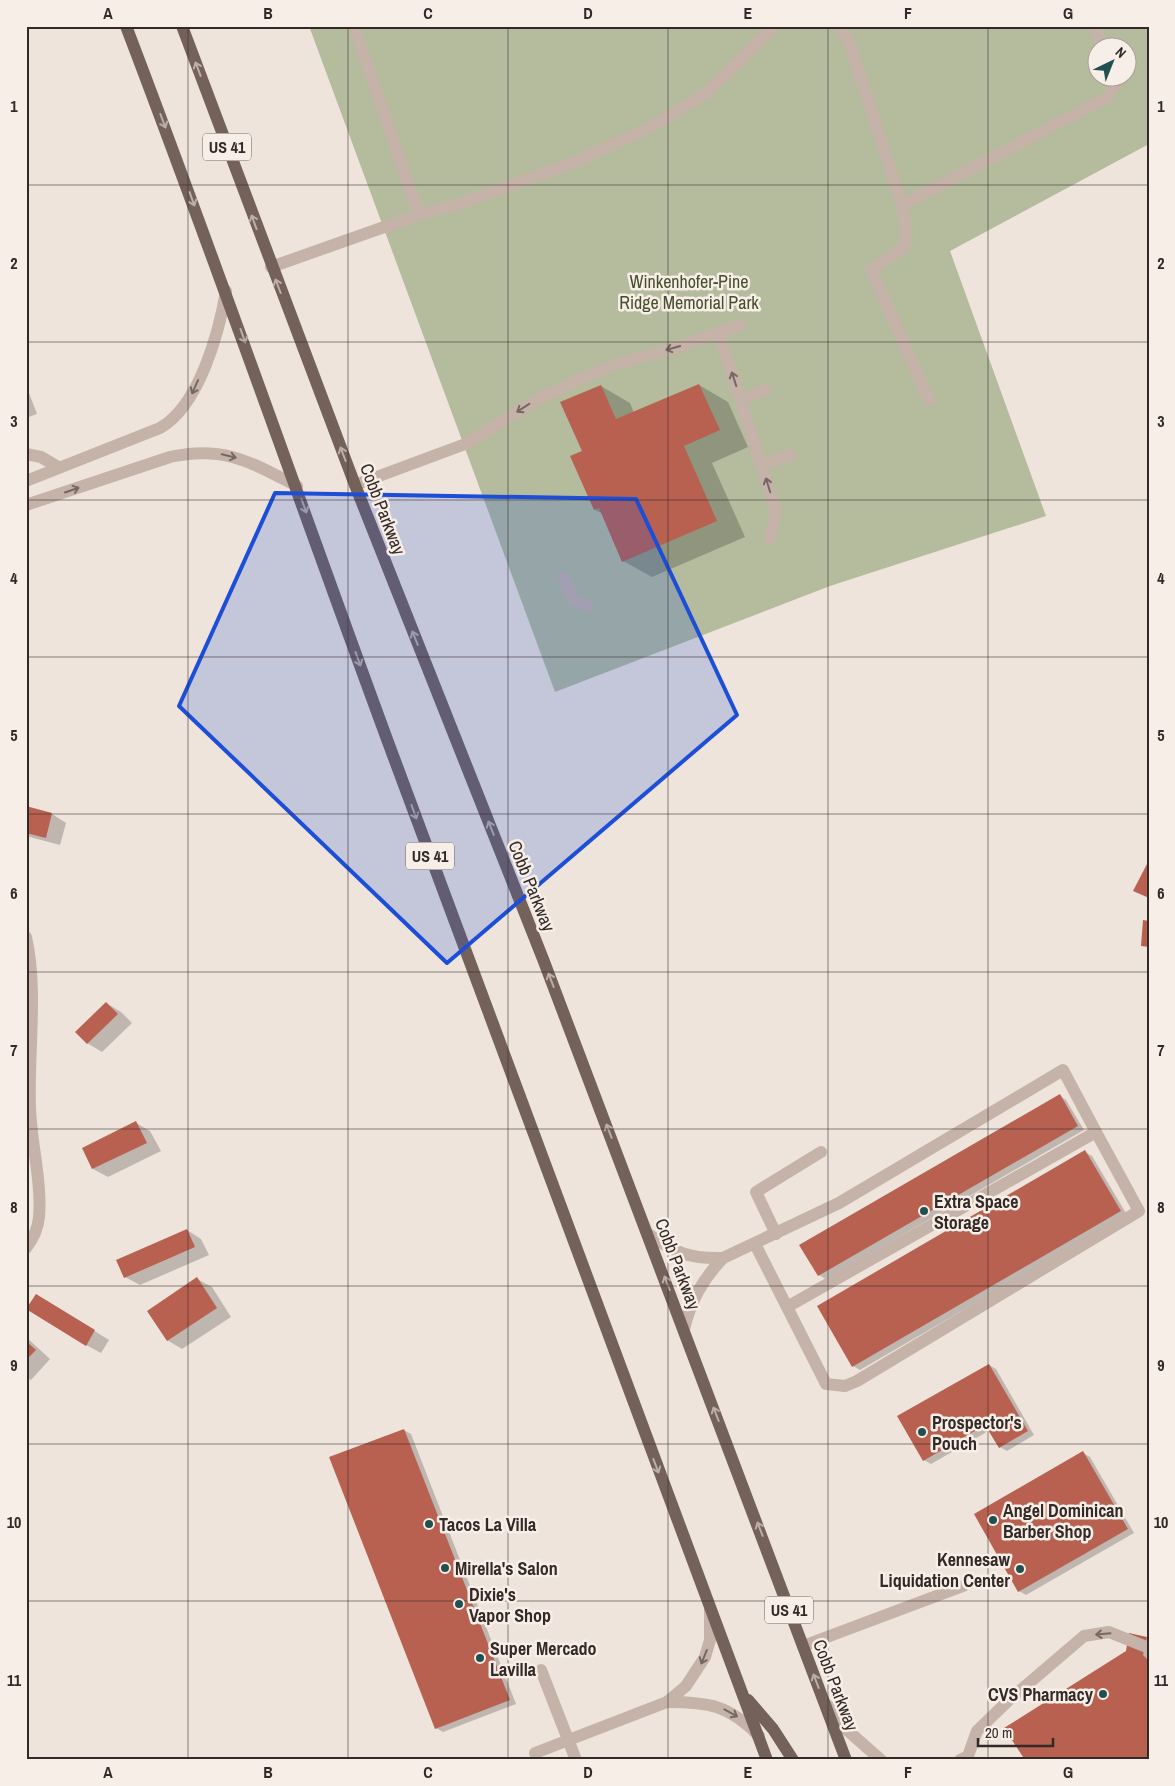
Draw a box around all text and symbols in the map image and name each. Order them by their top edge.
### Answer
text: A [103,2,113,24]
text: B [263,2,273,24]
text: C [423,2,433,24]
text: D [583,2,593,24]
text: E [744,2,753,24]
text: F [904,2,912,24]
text: G [1063,2,1073,24]
north arrow [1088,38,1138,88]
text: N [1112,43,1130,62]
one-way arrow [193,62,202,77]
text: 1 [10,95,18,117]
text: 1 [1157,95,1165,117]
one-way arrow [158,113,168,128]
road number: US 41 [203,134,251,160]
one-way arrow [188,191,197,207]
one-way arrow [249,215,258,230]
text: 2 [10,252,18,274]
text: 2 [1157,252,1165,274]
park label: Winkenhofer-Pine Ridge Memorial Park [619,269,759,315]
one-way arrow [273,279,283,294]
one-way arrow [238,328,248,344]
one-way arrow [665,344,681,354]
one-way arrow [729,371,738,387]
one-way arrow [190,379,200,394]
one-way arrow [516,403,530,413]
text: 3 [10,410,18,432]
text: 3 [1157,410,1165,432]
one-way arrow [338,447,347,462]
one-way arrow [220,451,236,461]
street label: Cobb Parkway [354,460,412,559]
one-way arrow [762,478,772,494]
one-way arrow [64,485,80,494]
one-way arrow [300,497,309,513]
text: 4 [10,567,18,589]
text: 4 [1157,567,1165,589]
one-way arrow [410,631,419,646]
one-way arrow [354,651,363,666]
text: 5 [10,724,18,746]
text: 5 [1157,724,1165,746]
one-way arrow [410,804,419,819]
one-way arrow [486,821,495,837]
street label: Cobb Parkway [502,837,562,936]
road number: US 41 [406,842,454,869]
text: 6 [10,882,18,904]
text: 6 [1157,882,1165,904]
one-way arrow [545,972,554,987]
text: 7 [10,1039,18,1061]
text: 7 [1157,1039,1165,1061]
one-way arrow [603,1124,613,1139]
place label: Extra Space Storage [934,1189,1019,1235]
text: 8 [10,1196,18,1218]
text: 8 [1157,1196,1165,1218]
marker: Extra Space Storage [918,1205,930,1217]
street label: Cobb Parkway [649,1215,707,1314]
one-way arrow [661,1276,671,1291]
text: 9 [10,1354,18,1376]
text: 9 [1157,1354,1165,1376]
one-way arrow [711,1406,720,1422]
place label: Prospector's Pouch [932,1410,1022,1456]
marker: Prospector's Pouch [916,1426,928,1438]
one-way arrow [652,1458,661,1473]
place label: Angel Dominican Barber Shop [1003,1498,1124,1544]
text: 10 [7,1511,21,1533]
text: 10 [1154,1511,1168,1533]
place label: Tacos La Villa [439,1512,537,1537]
marker: Angel Dominican Barber Shop [987,1514,999,1526]
marker: Tacos La Villa [423,1518,435,1530]
one-way arrow [754,1522,764,1537]
place label: Kennesaw Liquidation Center [880,1547,1011,1593]
place label: Mirella's Salon [455,1556,558,1581]
marker: Mirella's Salon [439,1562,451,1574]
marker: Kennesaw Liquidation Center [1014,1563,1026,1575]
place label: Dixie's Vapor Shop [469,1582,551,1628]
road number: US 41 [765,1596,813,1624]
marker: Dixie's Vapor Shop [453,1598,465,1610]
one-way arrow [1096,1629,1112,1639]
place label: Super Mercado Lavilla [490,1636,597,1682]
street label: Cobb Parkway [807,1636,865,1735]
one-way arrow [699,1649,708,1664]
marker: Super Mercado Lavilla [474,1652,486,1664]
text: 11 [7,1669,22,1691]
text: 11 [1154,1669,1169,1691]
one-way arrow [811,1674,820,1690]
place label: CVS Pharmacy [988,1682,1094,1707]
marker: CVS Pharmacy [1097,1688,1109,1700]
one-way arrow [724,1709,738,1719]
scale bar [978,1716,1052,1748]
text: 20 m [985,1722,1012,1743]
text: A [103,1761,113,1783]
text: B [263,1761,273,1783]
text: C [423,1761,433,1783]
text: D [583,1761,593,1783]
text: E [744,1761,753,1783]
text: F [904,1761,912,1783]
text: G [1063,1761,1073,1783]

